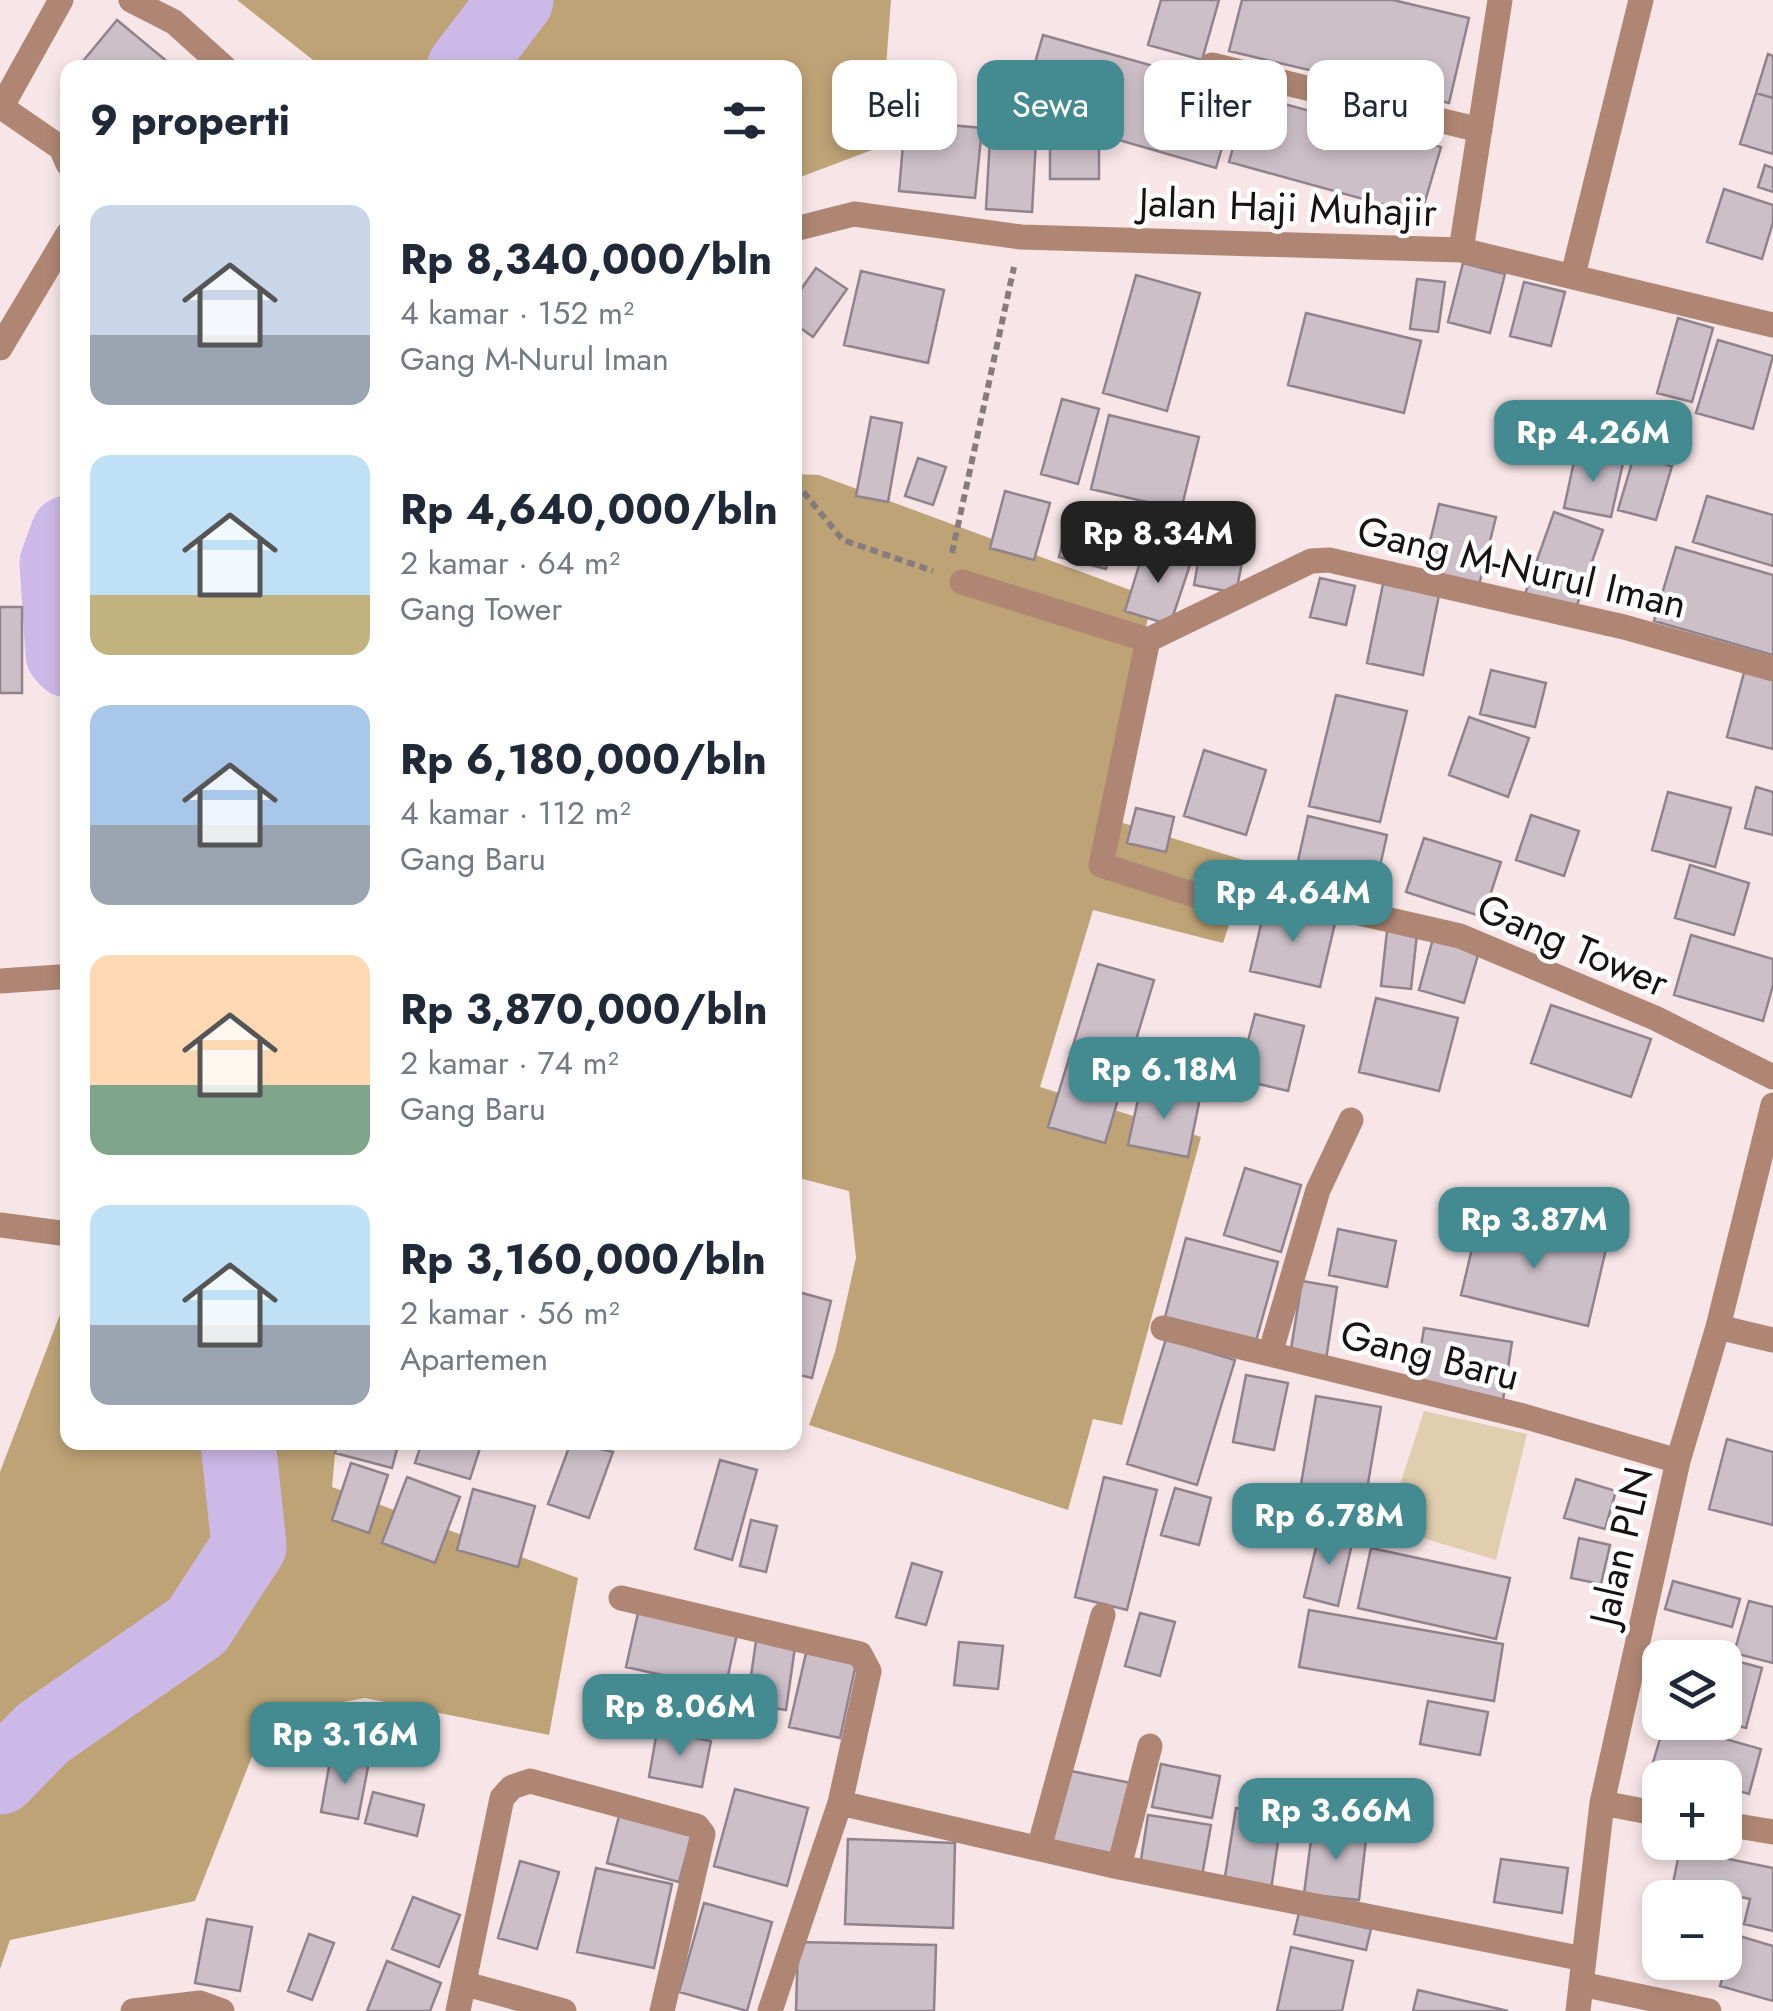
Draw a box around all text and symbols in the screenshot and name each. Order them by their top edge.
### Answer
chip: Beli [832,60,957,150]
chip: Sewa [977,60,1124,150]
chip: Filter [1144,60,1287,150]
chip: Baru [1307,60,1444,150]
text: 9 properti [90,90,290,151]
icon: filters [717,93,772,148]
street label: Jalan Haji Muhajir [1133,173,1438,241]
text: Rp 8,340,000/bln [400,229,772,290]
icon: home [170,245,290,365]
text: 4 kamar · 152 m² [400,290,634,336]
text: Gang M-Nurul Iman [400,336,669,382]
pin: Rp 4.26M [1490,400,1696,485]
text: Rp 4.26M [1516,409,1670,455]
text: Rp 4,640,000/bln [400,479,778,540]
icon: home [170,495,290,615]
pin: Rp 8.34M [1055,501,1261,586]
street label: Gang M-Nurul Iman [1352,501,1692,633]
text: Rp 8.34M [1083,510,1233,556]
text: 2 kamar · 64 m² [400,540,620,586]
text: Gang Tower [400,586,562,632]
text: Rp 6,180,000/bln [400,729,767,790]
icon: home [170,745,290,865]
text: 4 kamar · 112 m² [400,790,631,836]
text: Gang Baru [400,836,546,882]
pin: Rp 4.64M [1190,860,1396,945]
text: Rp 4.64M [1216,869,1370,915]
street label: Gang Tower [1468,879,1678,1011]
text: Rp 3,870,000/bln [400,979,768,1040]
icon: home [170,995,290,1115]
pin: Rp 6.18M [1061,1037,1267,1122]
text: 2 kamar · 74 m² [400,1040,619,1086]
text: Rp 6.18M [1091,1046,1237,1092]
text: Gang Baru [400,1086,546,1132]
pin: Rp 3.87M [1431,1187,1637,1272]
text: Rp 3.87M [1460,1196,1608,1242]
text: Rp 3,160,000/bln [400,1229,766,1290]
icon: home [170,1245,290,1365]
text: 2 kamar · 56 m² [400,1290,620,1336]
street label: Gang Baru [1335,1305,1525,1405]
text: Apartemen [400,1336,548,1382]
street label: Jalan PLN [1573,1461,1667,1636]
pin: Rp 6.78M [1226,1483,1432,1568]
text: Rp 6.78M [1254,1492,1404,1538]
map controls [1642,1640,1742,1980]
button: layers [1642,1640,1742,1740]
pin: Rp 8.06M [577,1674,783,1759]
text: Rp 8.06M [604,1683,756,1729]
pin: Rp 3.16M [242,1702,448,1787]
text: Rp 3.16M [272,1711,418,1757]
button: + [1642,1760,1742,1860]
pin: Rp 3.66M [1233,1778,1439,1863]
text: Rp 3.66M [1260,1787,1412,1833]
button: − [1642,1880,1742,1980]

